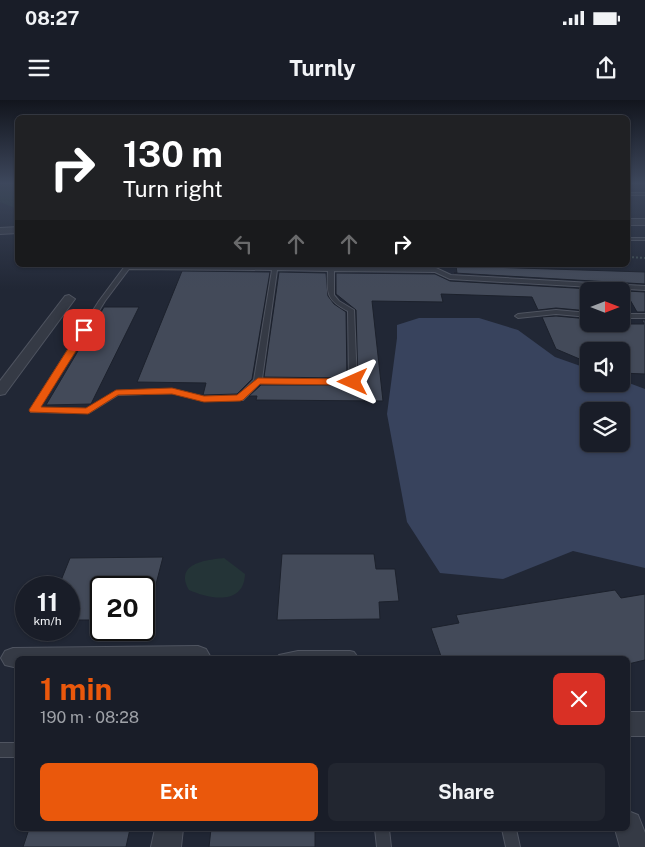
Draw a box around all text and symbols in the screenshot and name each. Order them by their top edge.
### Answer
text: 08:27 [25,7,79,29]
icon: menu [25,54,53,82]
icon: share [592,54,620,82]
text: Turnly [289,55,356,81]
text: 130 m [123,134,223,175]
icon: right [40,135,105,200]
text: Turn right [123,176,223,202]
icon: left [229,230,257,258]
icon: ahead [282,230,310,258]
icon: ahead [335,230,363,258]
icon: right [388,230,416,258]
north arrow [580,282,630,332]
map controls [580,282,630,452]
pin [63,309,105,351]
icon: arrive [70,316,98,344]
button: sound [580,342,630,392]
position arrow [326,355,378,407]
button: layers [580,402,630,452]
speed limit sign: 20 [90,576,155,641]
text: 11 [37,587,58,617]
text: km/h [33,614,62,628]
text: 1 min [40,671,112,707]
button: close [553,673,605,725]
text: 190 m · 08:28 [40,708,139,727]
button: Exit [40,763,318,821]
button: Share [328,763,605,821]

